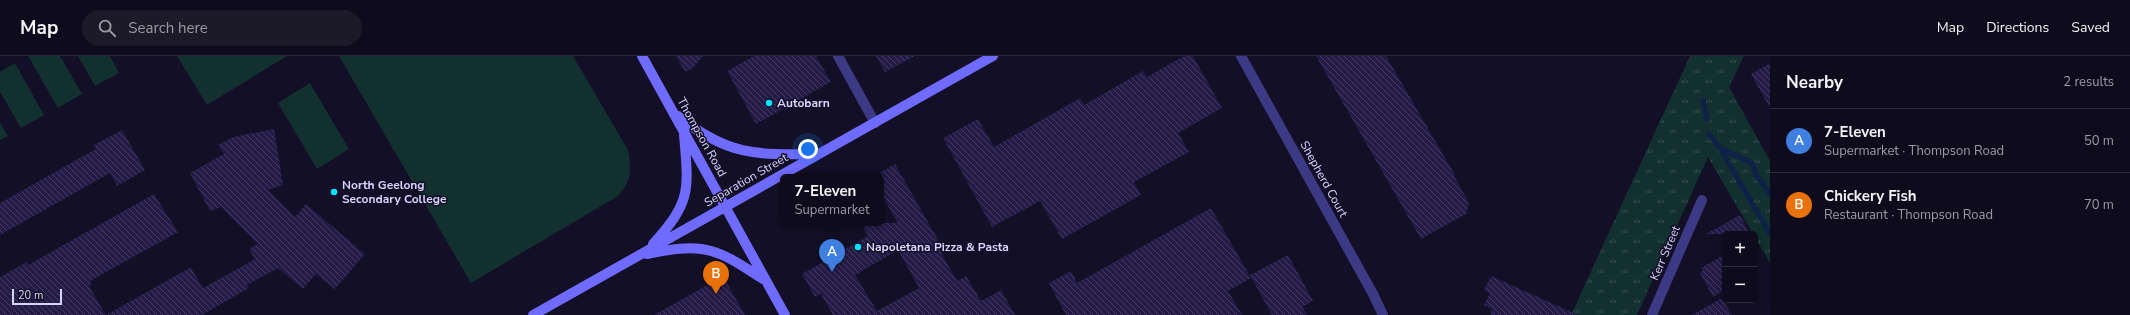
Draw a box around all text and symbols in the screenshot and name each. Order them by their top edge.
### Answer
search box [82,10,362,46]
text: Map [20,15,58,41]
icon: search [96,17,118,39]
text: Search here [128,18,208,38]
text: Map [1937,18,1964,37]
text: Directions [1986,18,2049,37]
text: Saved [2071,18,2110,37]
text: Nearby [1786,71,1843,94]
text: 2 results [2063,73,2114,91]
street label: Thompson Road [674,95,730,179]
place label: Autobarn [777,95,830,111]
marker: Autobarn [764,98,774,108]
text: 7-Eleven [1824,122,1886,142]
text: A [1794,132,1804,150]
text: 50 m [2084,132,2114,150]
street label: Shepherd Court [1296,138,1352,221]
your location [798,139,818,159]
text: Supermarket · Thompson Road [1824,142,2004,160]
street label: Separation Street [701,149,791,210]
popup [780,174,884,226]
place label: North Geelong Secondary College [342,177,447,207]
text: 7-Eleven [795,181,856,201]
text: Chickery Fish [1824,186,1917,206]
marker: North Geelong Secondary College [329,187,339,197]
text: B [1795,196,1803,214]
text: 70 m [2084,196,2114,214]
text: Supermarket [795,201,869,219]
text: Restaurant · Thompson Road [1824,206,1993,224]
street label: Kerr Street [1646,222,1684,283]
map controls [1722,231,1758,303]
button: + [1722,231,1758,267]
pin: A [819,239,845,272]
place label: Napoletana Pizza & Pasta [866,239,1009,255]
marker: Napoletana Pizza & Pasta [853,242,863,252]
pin: B [703,261,729,294]
button: − [1722,267,1758,303]
scale bar [12,287,62,306]
text: 20 m [18,288,43,303]

